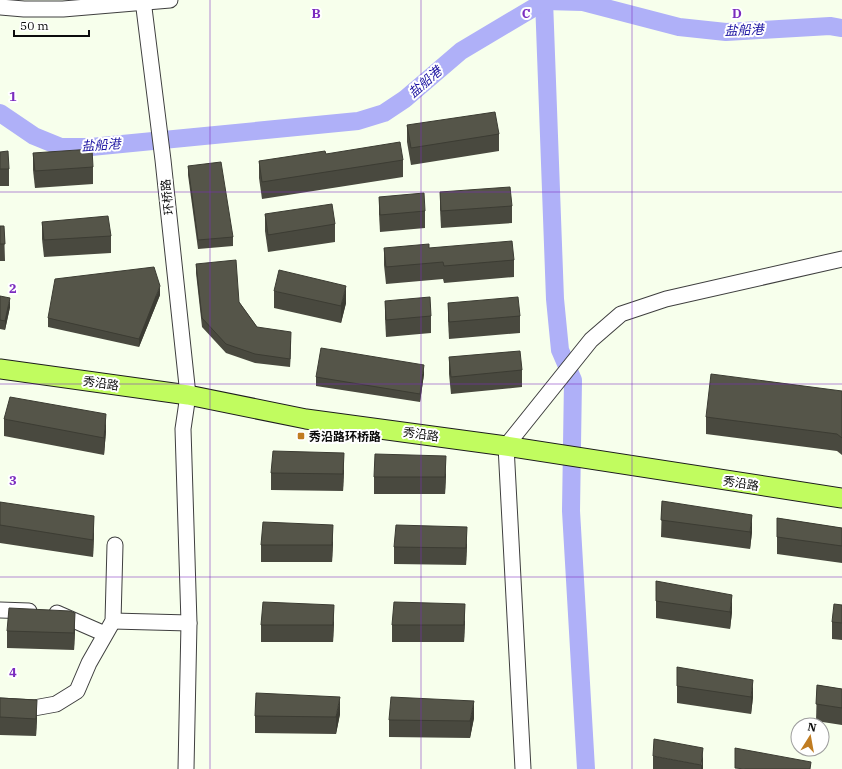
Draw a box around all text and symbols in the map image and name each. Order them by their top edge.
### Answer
text: B [311,5,321,22]
text: C [522,5,531,22]
text: D [732,5,742,22]
scale bar [14,12,89,38]
text: 50 m [20,18,49,33]
water label: 盐船港 [724,21,766,39]
water label: 盐船港 [405,61,447,101]
text: 1 [9,88,17,105]
water label: 盐船港 [81,135,123,155]
street label: 环桥路 [158,178,176,216]
text: 2 [9,280,17,297]
street label: 秀沿路 [82,373,120,393]
street label: 秀沿路 [402,424,440,444]
place label: 秀沿路环桥路 [309,429,381,444]
marker: 秀沿路环桥路 [296,431,306,441]
text: 3 [9,472,17,489]
street label: 秀沿路 [722,473,760,493]
text: 4 [9,664,17,681]
north arrow [790,717,830,757]
text: N [806,719,818,735]

